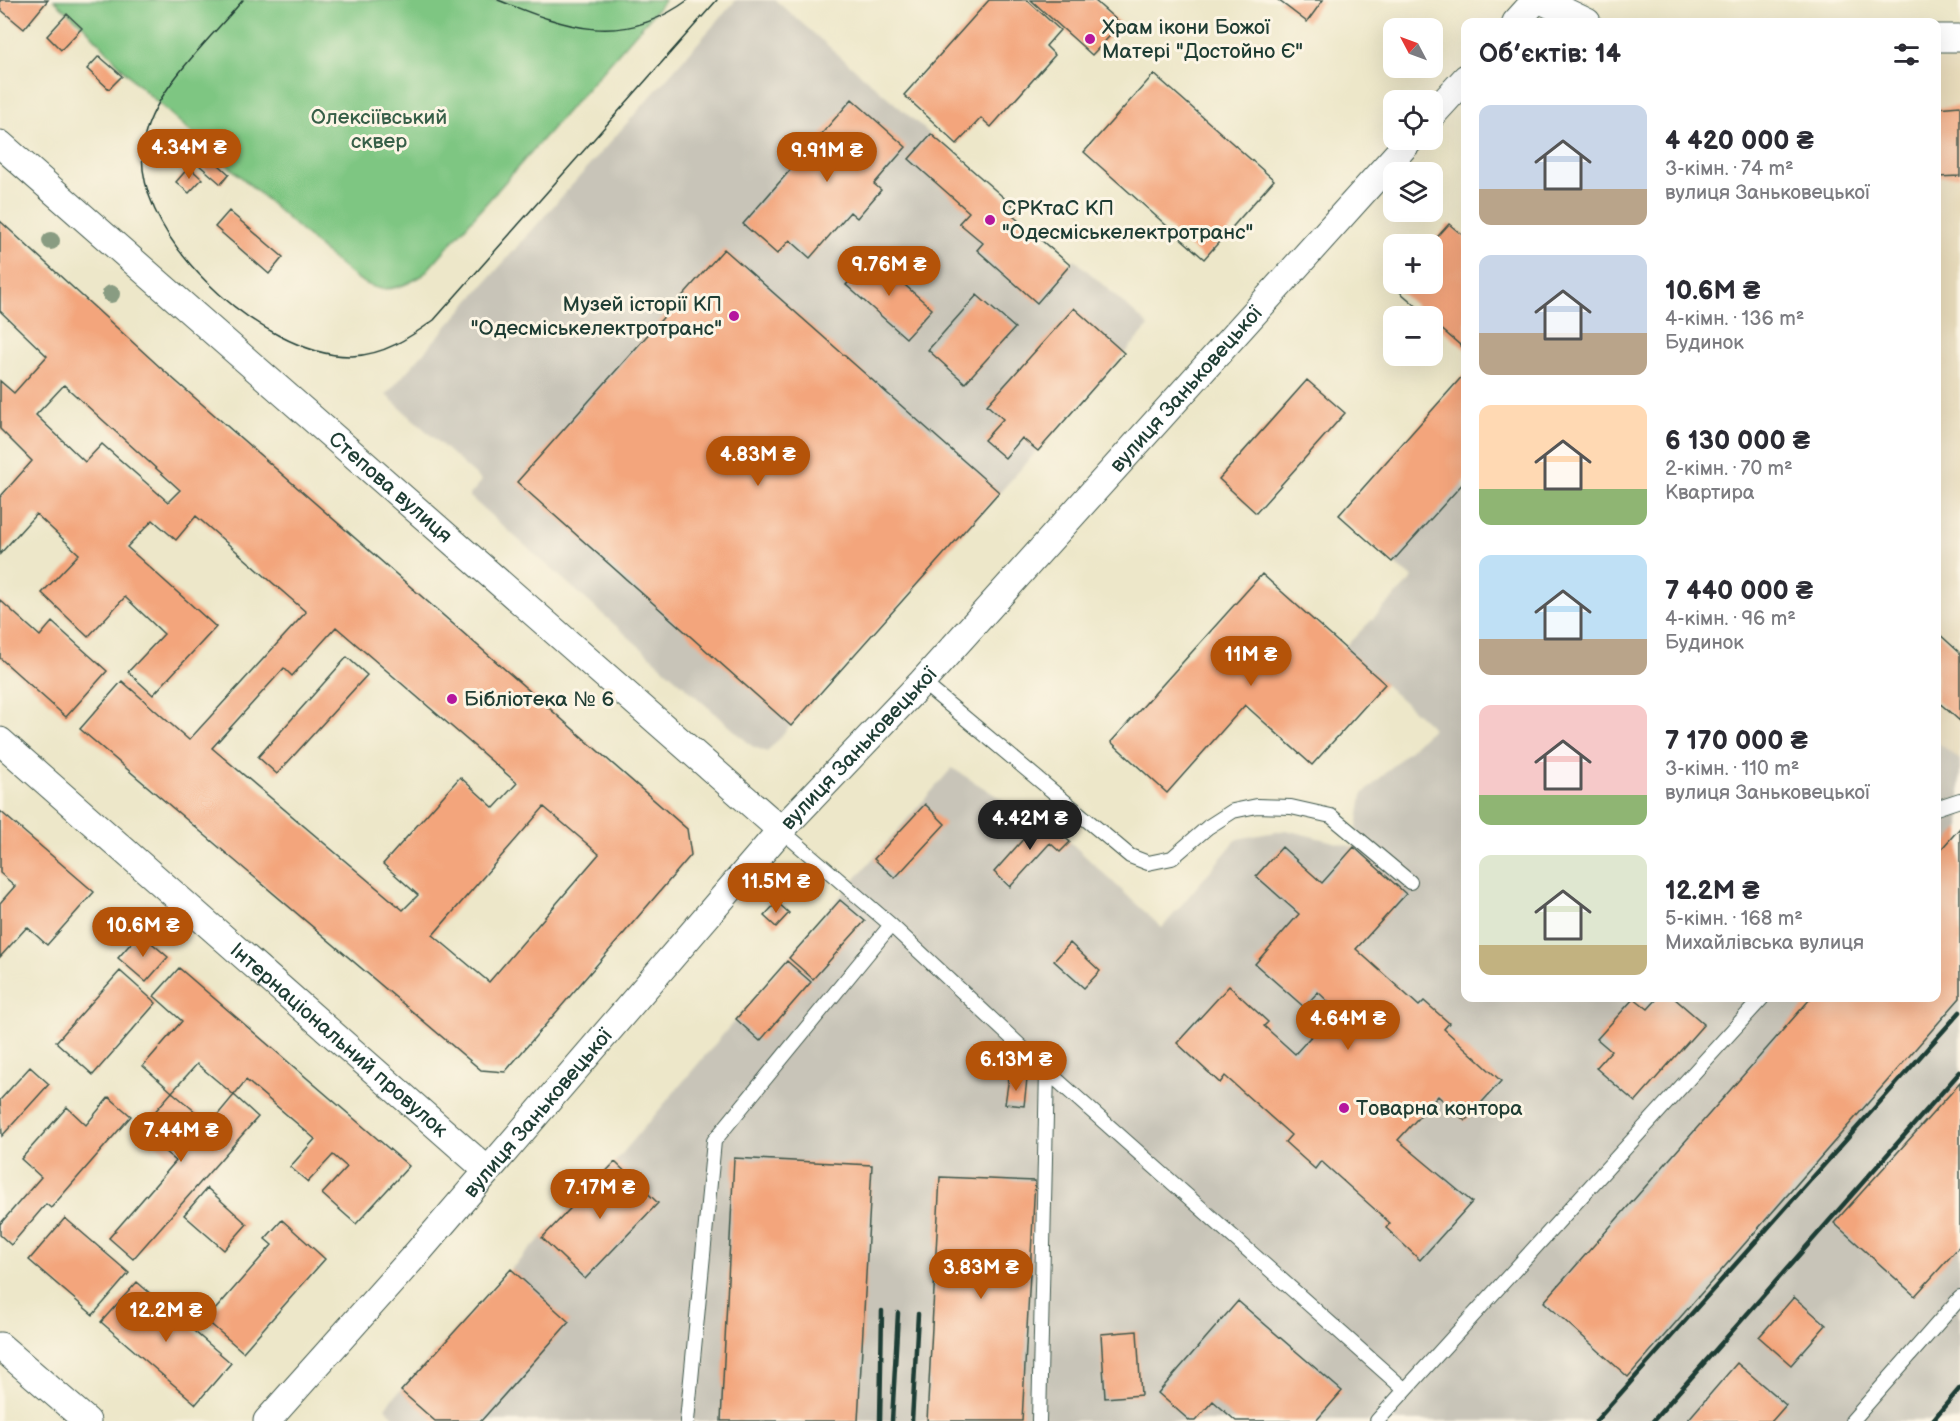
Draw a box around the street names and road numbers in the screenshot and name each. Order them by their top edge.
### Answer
street label: вулиця Заньковецької [1105,300,1268,478]
street label: Степова вулиця [323,427,457,548]
street label: вулиця Заньковецької [776,661,943,835]
street label: Інтернаціональний провулок [225,938,453,1143]
street label: вулиця Заньковецької [458,1023,618,1203]

